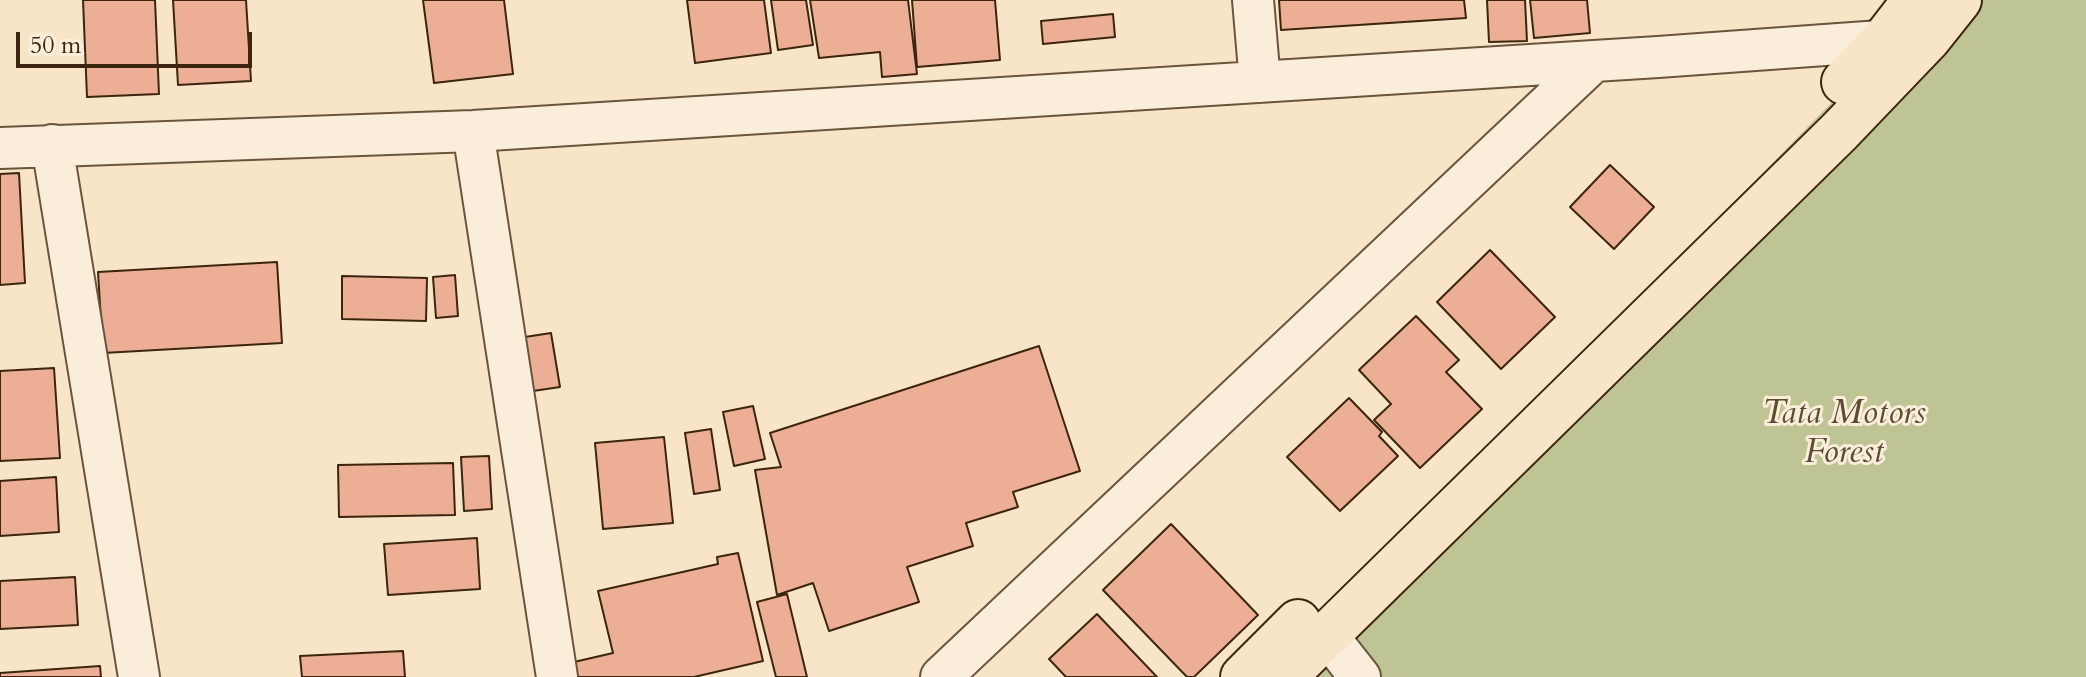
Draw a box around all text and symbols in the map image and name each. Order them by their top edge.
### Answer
scale bar [20,16,256,66]
text: 50 m [30,29,81,62]
park label: Tata Motors Forest [1762,395,1926,474]

